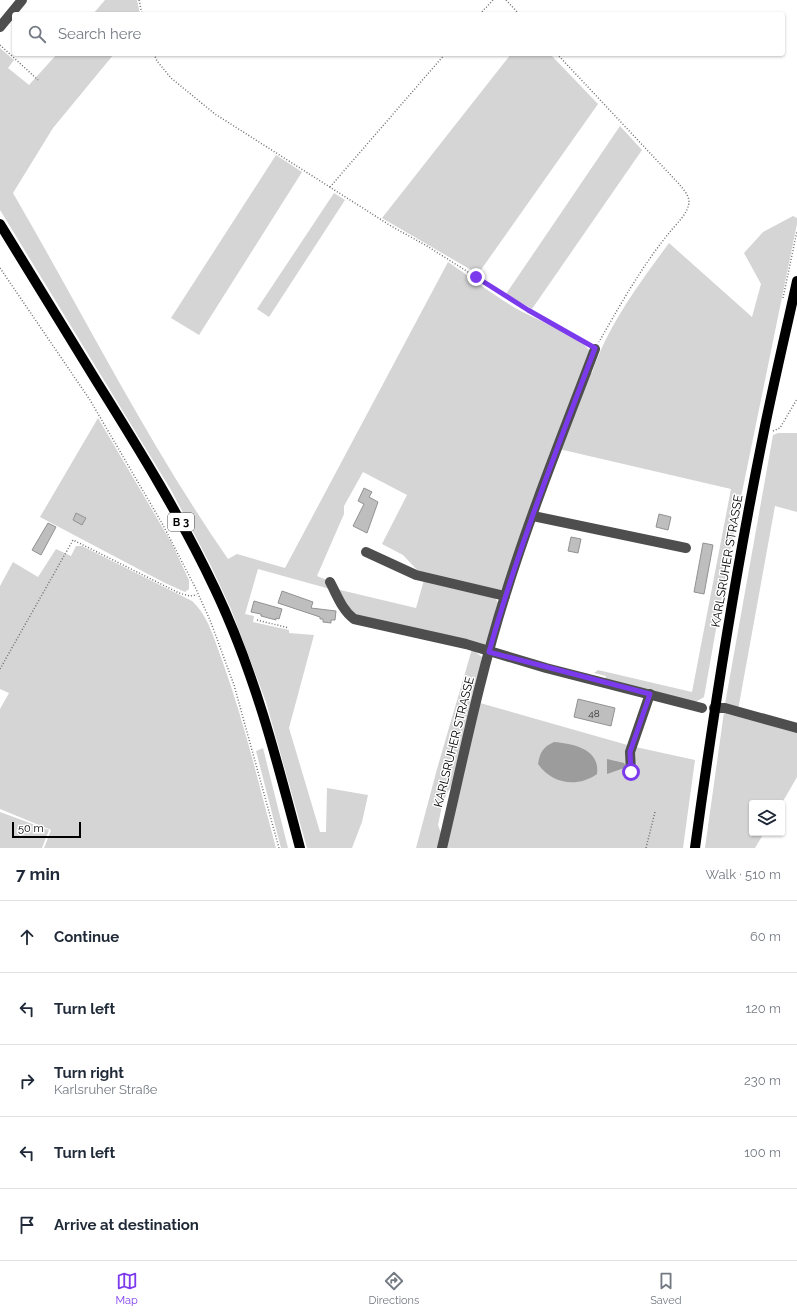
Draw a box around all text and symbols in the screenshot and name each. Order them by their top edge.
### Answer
search box [12,12,785,56]
icon: search [26,23,48,45]
text: Search here [58,25,141,43]
route end [467,268,485,286]
street label: KARLSRUHER STRASSE [708,494,746,628]
road number: B 3 [168,513,194,531]
street label: KARLSRUHER STRASSE [431,675,477,809]
house number: 48 [588,708,600,719]
route start [622,763,640,781]
map controls [749,800,785,836]
button: layers [749,800,785,836]
scale bar [12,820,81,839]
text: 50 m [18,822,44,835]
text: 7 min [16,864,60,884]
text: Walk · 510 m [706,867,781,882]
icon: ahead [16,926,38,948]
text: Continue [54,928,119,946]
text: 60 m [750,929,781,944]
icon: left [16,998,38,1020]
text: Turn left [54,1000,115,1018]
text: 120 m [745,1001,781,1016]
text: Turn right [54,1064,124,1082]
icon: right [16,1070,38,1092]
text: 230 m [744,1073,781,1088]
text: Karlsruher Straße [54,1082,157,1097]
icon: left [16,1142,38,1164]
text: Turn left [54,1144,115,1162]
text: 100 m [744,1145,781,1160]
icon: arrive [16,1214,38,1236]
text: Arrive at destination [54,1216,199,1234]
tab: Map [115,1270,138,1307]
tab: Directions [369,1270,419,1307]
tab: Saved [650,1270,682,1307]

